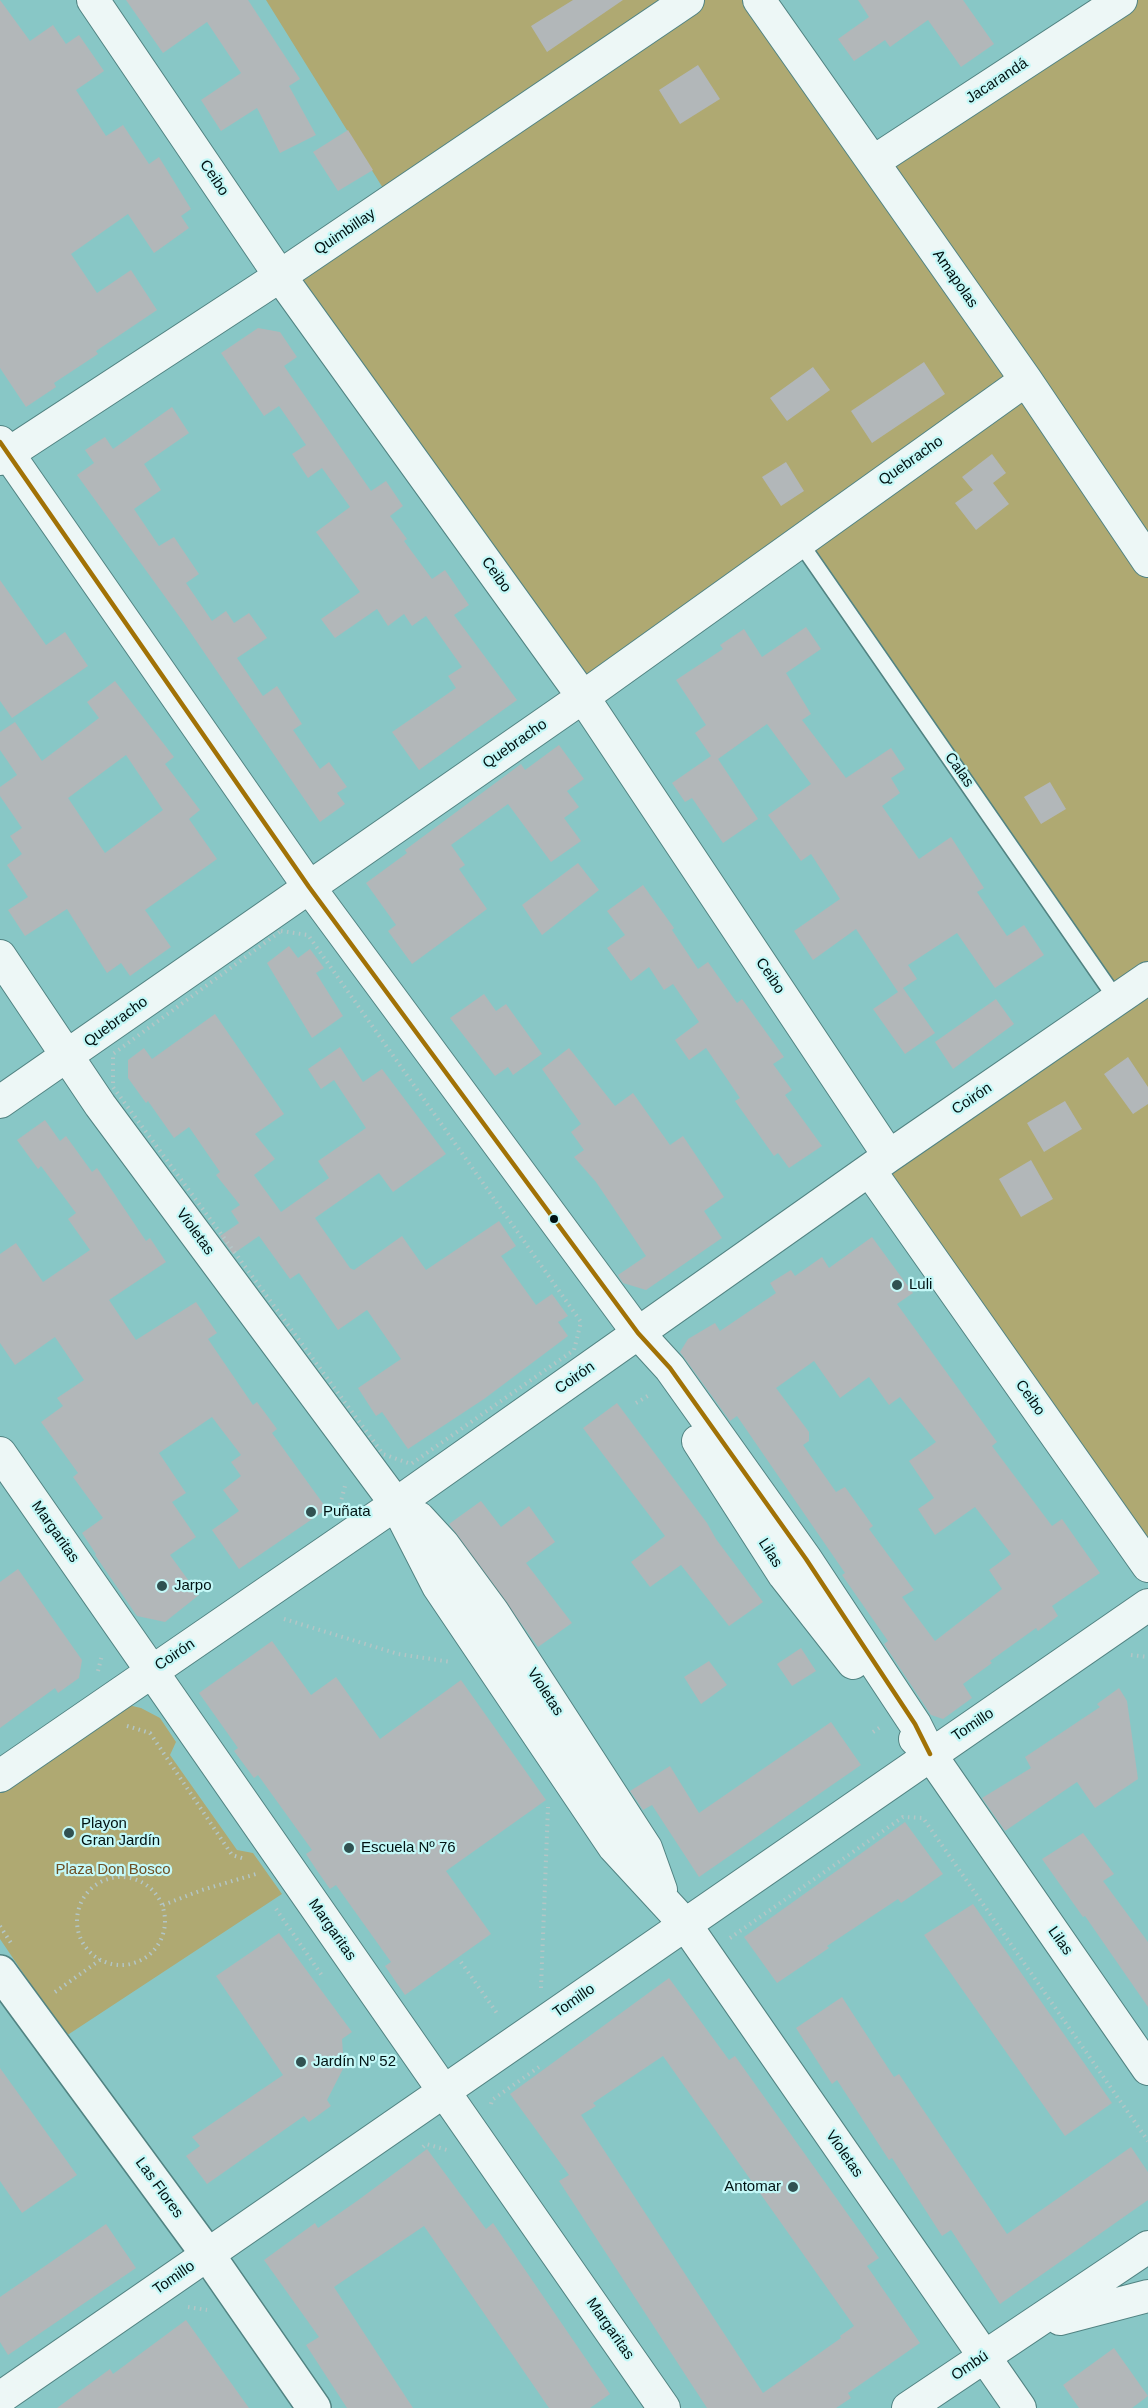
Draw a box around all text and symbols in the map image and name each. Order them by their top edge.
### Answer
street label: Jacarandá [963,54,1031,108]
street label: Ceibo [196,157,232,199]
street label: Quimbillay [311,205,379,259]
street label: Amapolas [928,247,982,311]
street label: Quebracho [875,432,947,490]
street label: Ceibo [477,554,515,596]
street label: Quebracho [479,715,551,773]
street label: Calas [941,749,977,791]
street label: Ceibo [752,955,788,997]
street label: Quebracho [81,993,151,1051]
street label: Coirón [949,1079,995,1119]
street label: Violetas [172,1205,218,1259]
unlabelled marker [548,1213,560,1225]
place label: Luli [909,1276,932,1294]
marker: Luli [890,1278,904,1292]
street label: Coirón [552,1358,598,1398]
street label: Ceibo [1011,1377,1049,1419]
street label: Margaritas [27,1498,83,1566]
place label: Puñata [323,1503,371,1521]
marker: Puñata [304,1505,318,1519]
street label: Lilas [754,1535,786,1571]
place label: Jarpo [174,1577,212,1595]
marker: Jarpo [155,1579,169,1593]
street label: Coirón [152,1635,198,1675]
street label: Violetas [523,1665,567,1719]
street label: Tomillo [949,1704,997,1746]
place label: Playon Gran Jardín [81,1815,160,1850]
marker: Playon Gran Jardín [62,1826,76,1840]
place label: Escuela Nº 76 [361,1839,456,1857]
marker: Escuela Nº 76 [342,1841,356,1855]
park label: Plaza Don Bosco [55,1861,171,1879]
street label: Margaritas [304,1896,360,1964]
street label: Lilas [1044,1923,1076,1959]
street label: Tomillo [550,1980,598,2022]
place label: Jardín Nº 52 [313,2053,396,2071]
marker: Jardín Nº 52 [294,2055,308,2069]
street label: Violetas [821,2127,867,2181]
street label: Las Flores [131,2154,187,2222]
place label: Antomar [724,2178,781,2196]
marker: Antomar [786,2180,800,2194]
street label: Tomillo [150,2257,198,2299]
street label: Margaritas [582,2295,638,2363]
street label: Ombú [948,2347,992,2385]

